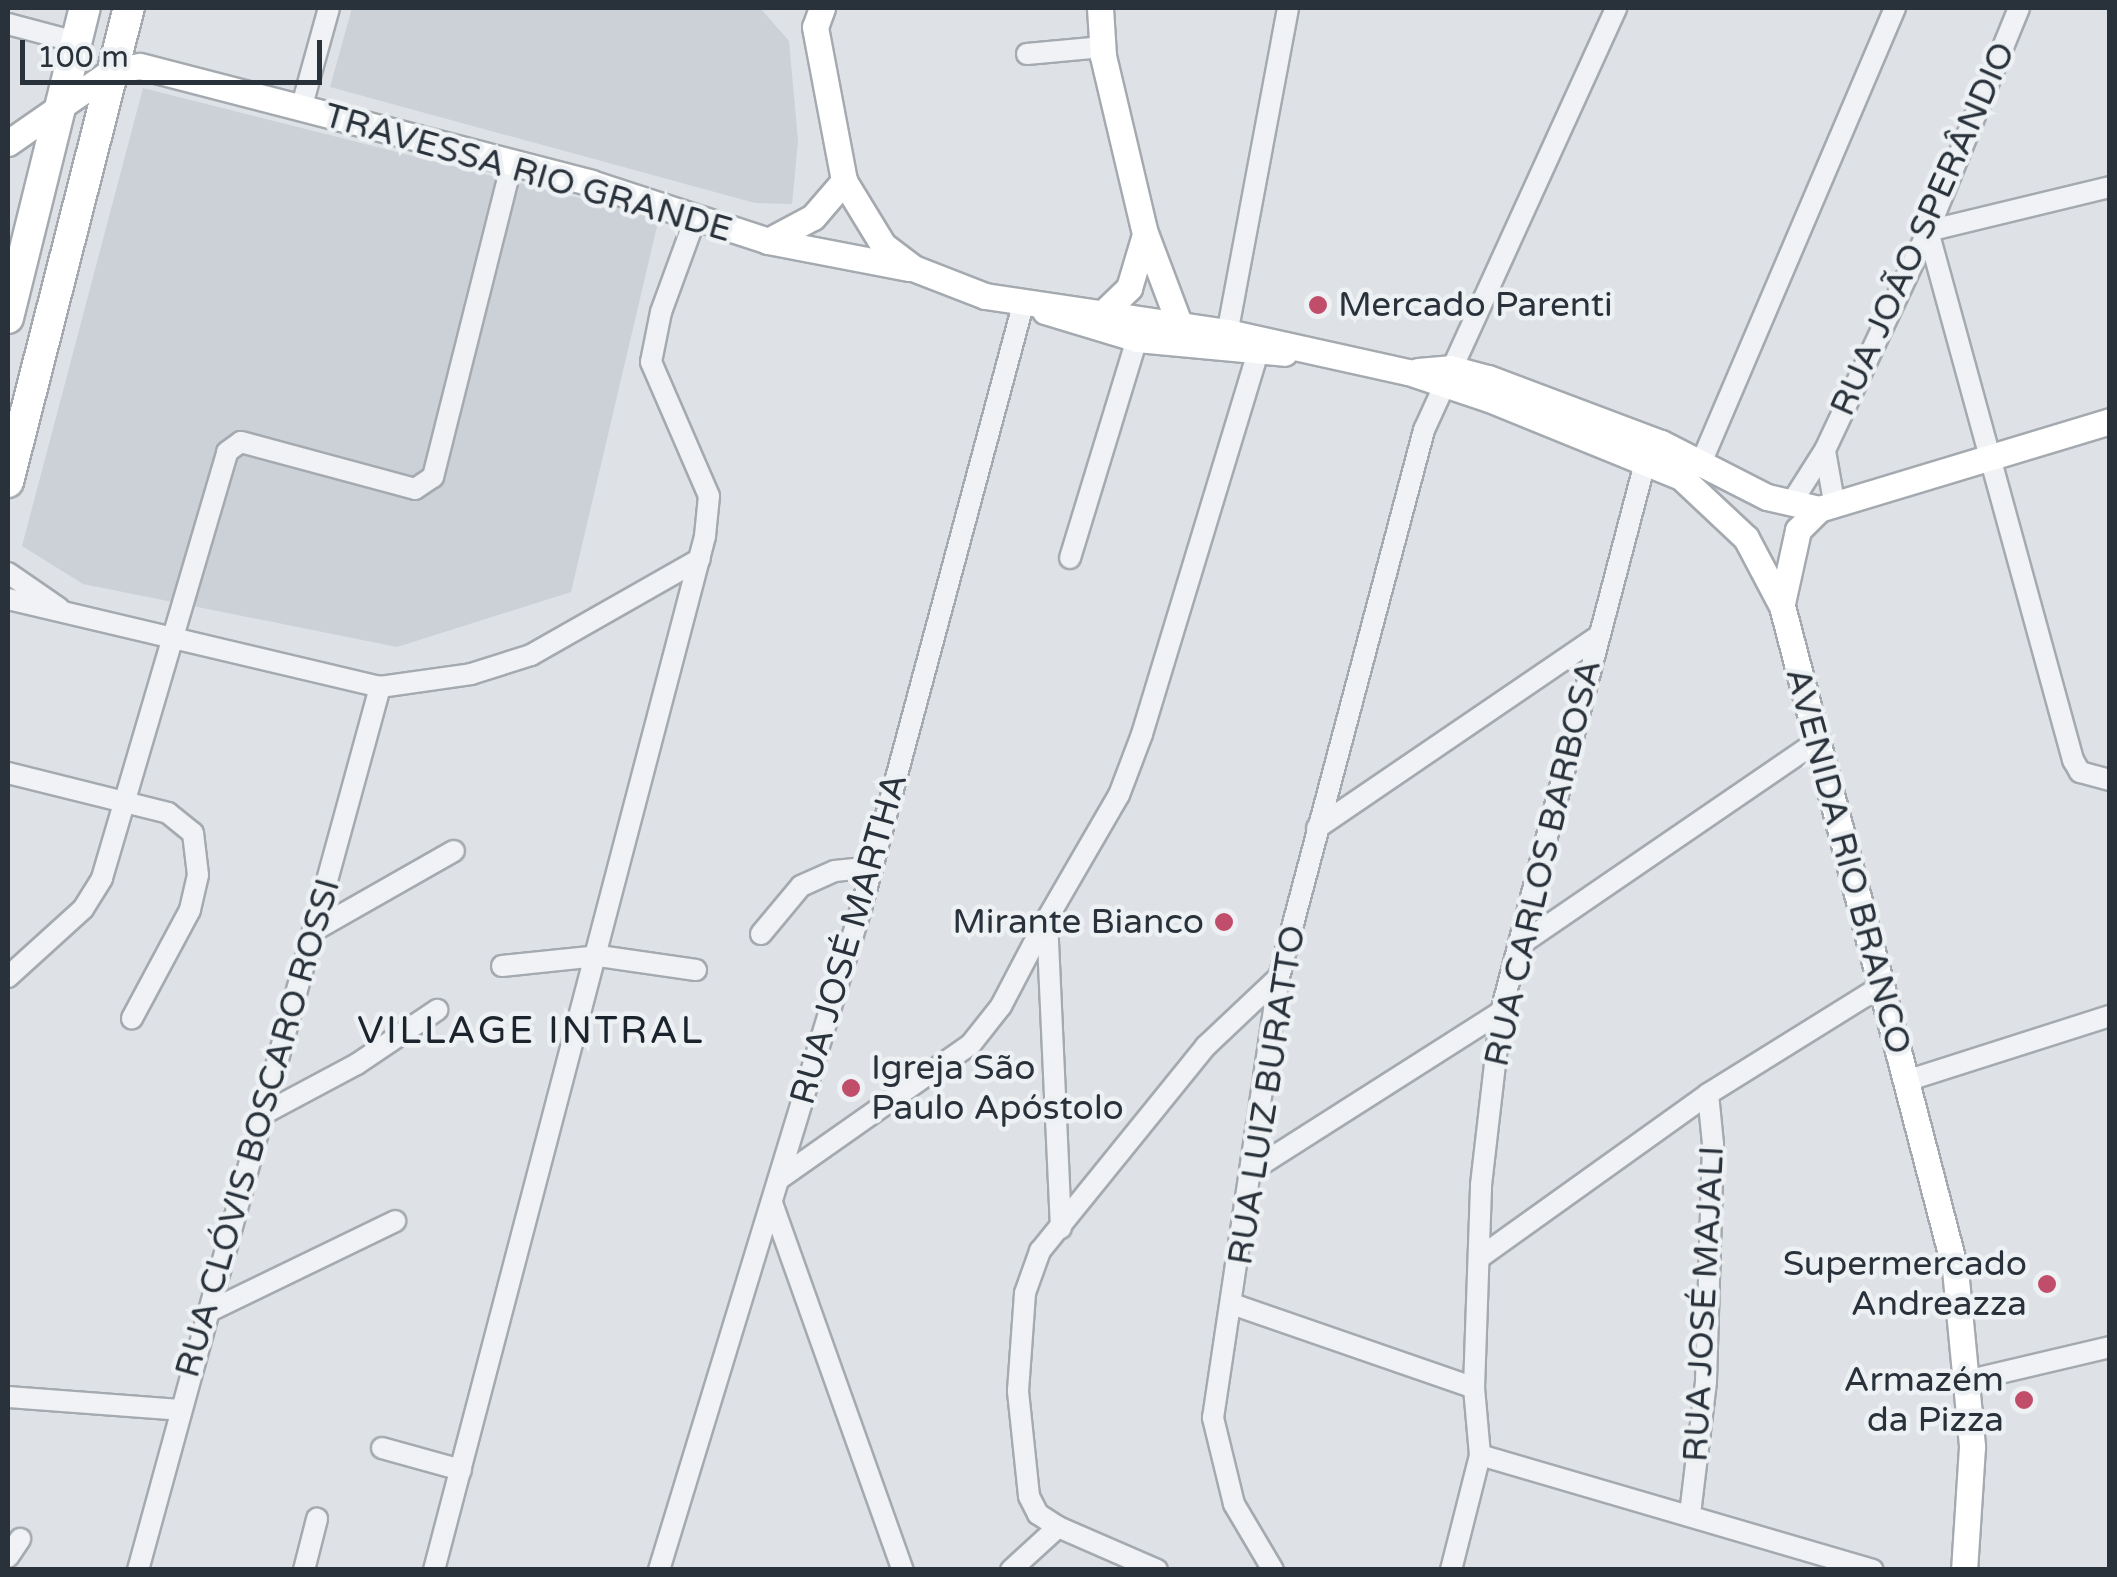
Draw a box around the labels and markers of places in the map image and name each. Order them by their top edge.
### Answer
place label: Mercado Parenti [1338,284,1613,326]
marker: Mercado Parenti [1307,294,1329,316]
place label: Mirante Bianco [952,901,1204,943]
marker: Mirante Bianco [1213,911,1235,933]
place label: Igreja São Paulo Apóstolo [871,1047,1124,1129]
marker: Igreja São Paulo Apóstolo [840,1077,862,1099]
place label: Supermercado Andreazza [1783,1243,2027,1325]
marker: Supermercado Andreazza [2036,1273,2058,1295]
place label: Armazém da Pizza [1844,1359,2004,1441]
marker: Armazém da Pizza [2013,1389,2035,1411]

